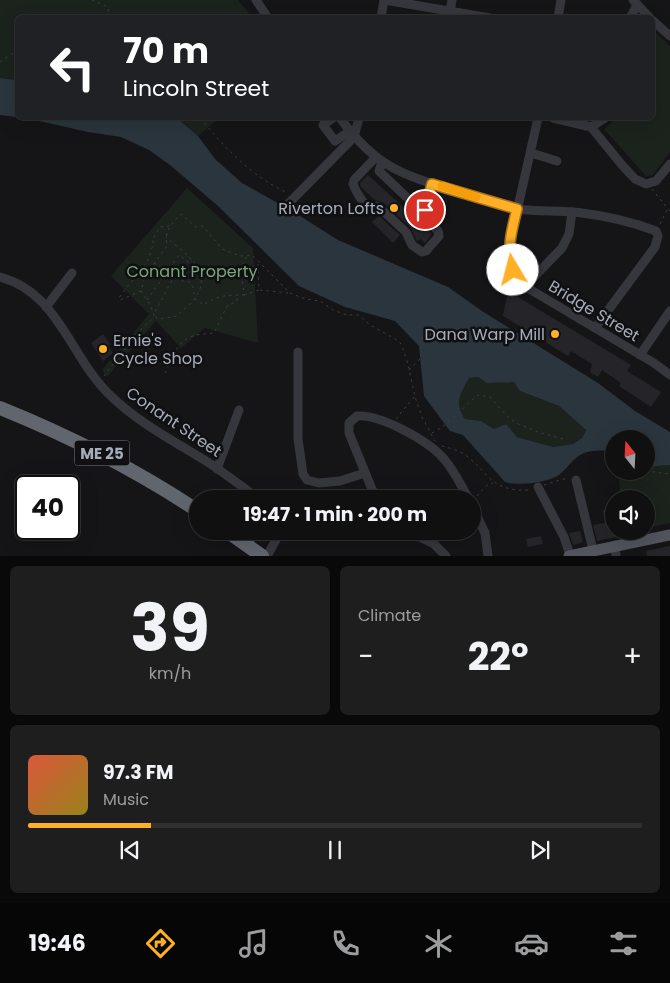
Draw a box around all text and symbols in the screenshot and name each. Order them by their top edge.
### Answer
text: 70 m [123,26,209,75]
icon: left [40,35,105,100]
text: Lincoln Street [123,73,269,104]
pin [404,189,446,231]
icon: arrive [411,196,439,224]
place label: Riverton Lofts [278,197,384,220]
marker: Riverton Lofts [388,202,400,214]
position arrow [486,243,538,295]
park label: Conant Property [127,260,258,283]
street label: Bridge Street [544,275,644,347]
place label: Dana Warp Mill [424,323,545,346]
marker: Dana Warp Mill [549,328,561,340]
place label: Ernie's Cycle Shop [113,329,203,370]
marker: Ernie's Cycle Shop [97,343,109,355]
street label: Conant Street [122,381,227,463]
north arrow [605,430,655,480]
map controls [605,430,655,540]
road number: ME 25 [74,440,130,466]
speed limit sign: 40 [15,475,80,540]
button: sound [605,490,655,540]
text: 19:47 · 1 min · 200 m [243,501,427,528]
text: 39 [130,583,210,674]
text: Climate [358,604,421,627]
text: 22° [468,630,529,683]
text: − [358,637,373,676]
text: + [623,637,642,676]
text: km/h [149,662,191,685]
text: 97.3 FM [103,759,174,786]
text: Music [103,788,149,811]
icon: previous [116,836,144,864]
icon: pause [321,836,349,864]
icon: next [526,836,554,864]
icon: directions [143,926,178,961]
icon: music [236,926,271,961]
icon: phone [328,926,363,961]
icon: climate [421,926,456,961]
icon: car [514,926,549,961]
icon: filters [606,926,641,961]
text: 19:46 [29,928,86,959]

